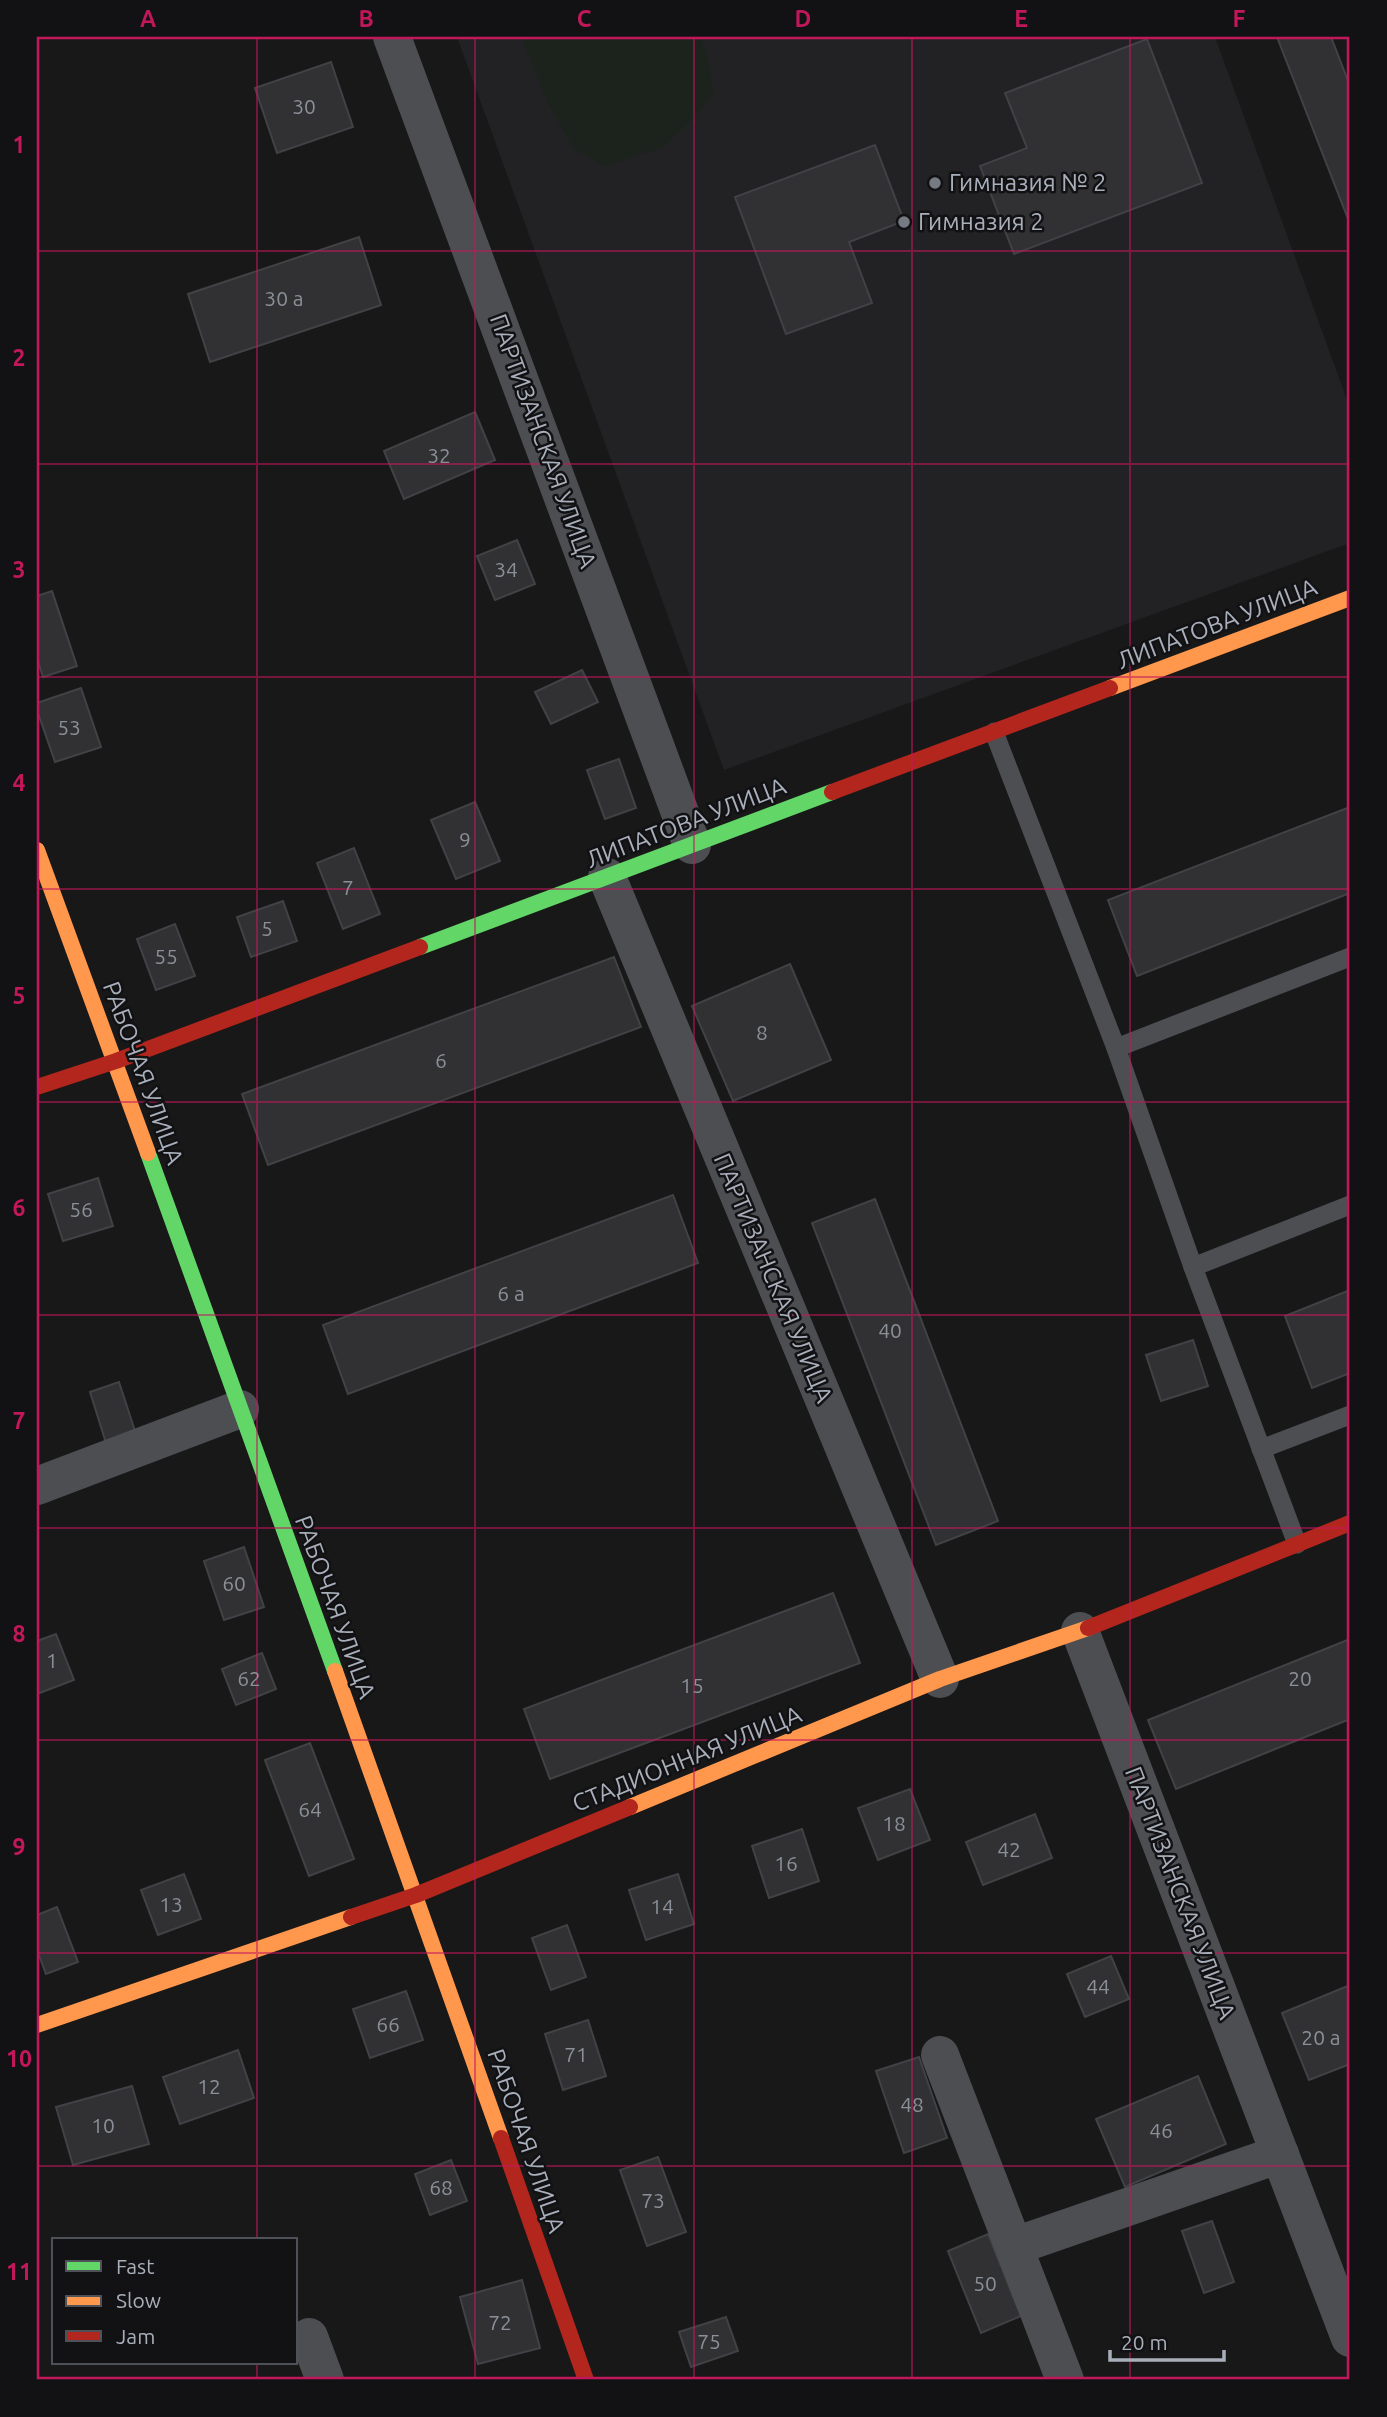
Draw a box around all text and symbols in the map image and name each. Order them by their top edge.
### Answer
text: A [140,6,156,31]
text: B [358,6,374,31]
text: C [577,6,592,31]
text: D [795,6,811,31]
text: E [1014,6,1028,31]
text: F [1233,6,1246,31]
house number: 30 [292,94,316,118]
text: 1 [13,132,25,157]
place label: Гимназия № 2 [949,169,1107,196]
marker: Гимназия № 2 [927,175,943,191]
place label: Гимназия 2 [918,208,1044,235]
marker: Гимназия 2 [896,214,912,230]
house number: 30 а [264,286,304,310]
street label: ПАРТИЗАНСКАЯ УЛИЦА [485,310,602,572]
text: 2 [13,345,25,370]
house number: 32 [427,443,451,467]
text: 3 [13,557,25,582]
house number: 34 [494,557,518,581]
street label: ЛИПАТОВА УЛИЦА [1113,573,1321,674]
house number: 53 [57,715,81,739]
text: 4 [13,770,26,795]
street label: ЛИПАТОВА УЛИЦА [582,772,790,873]
house number: 9 [459,827,471,851]
house number: 7 [342,875,354,899]
house number: 5 [261,916,273,940]
house number: 55 [154,944,178,968]
street label: РАБОЧАЯ УЛИЦА [98,978,189,1168]
text: 5 [13,983,25,1008]
house number: 8 [756,1020,768,1044]
house number: 6 [435,1048,447,1072]
street label: ПАРТИЗАНСКАЯ УЛИЦА [709,1149,838,1407]
text: 6 [13,1195,26,1220]
house number: 56 [69,1197,93,1221]
house number: 6 а [497,1281,525,1305]
house number: 40 [878,1318,902,1342]
text: 7 [13,1408,25,1433]
street label: РАБОЧАЯ УЛИЦА [290,1512,381,1702]
house number: 60 [222,1571,246,1595]
text: 8 [13,1621,25,1646]
house number: 1 [46,1648,58,1672]
house number: 62 [237,1666,261,1690]
house number: 20 [1288,1666,1312,1690]
house number: 15 [680,1673,704,1697]
street label: СТАДИОННАЯ УЛИЦА [568,1700,806,1817]
street label: ПАРТИЗАНСКАЯ УЛИЦА [1120,1763,1241,2023]
house number: 64 [298,1797,322,1821]
house number: 18 [882,1811,906,1835]
text: 9 [13,1834,25,1859]
house number: 42 [997,1837,1021,1861]
house number: 16 [774,1851,798,1875]
house number: 13 [159,1892,183,1916]
house number: 14 [650,1894,674,1918]
house number: 44 [1086,1974,1110,1998]
house number: 66 [376,2012,400,2036]
house number: 20 а [1301,2025,1341,2049]
house number: 71 [564,2042,588,2066]
street label: РАБОЧАЯ УЛИЦА [482,2045,571,2237]
text: 10 [6,2046,32,2071]
house number: 12 [197,2074,221,2098]
house number: 48 [900,2092,924,2116]
house number: 10 [91,2113,115,2137]
house number: 46 [1149,2118,1173,2142]
house number: 68 [429,2175,453,2199]
house number: 73 [641,2188,665,2212]
legend [52,2238,298,2364]
text: Fast [116,2254,154,2278]
text: 11 [6,2259,32,2284]
house number: 50 [973,2271,997,2295]
text: Slow [116,2288,161,2312]
house number: 72 [488,2310,512,2334]
scale bar [1110,2319,1224,2363]
text: Jam [116,2324,155,2348]
house number: 75 [697,2329,721,2353]
text: 20 m [1121,2330,1168,2354]

